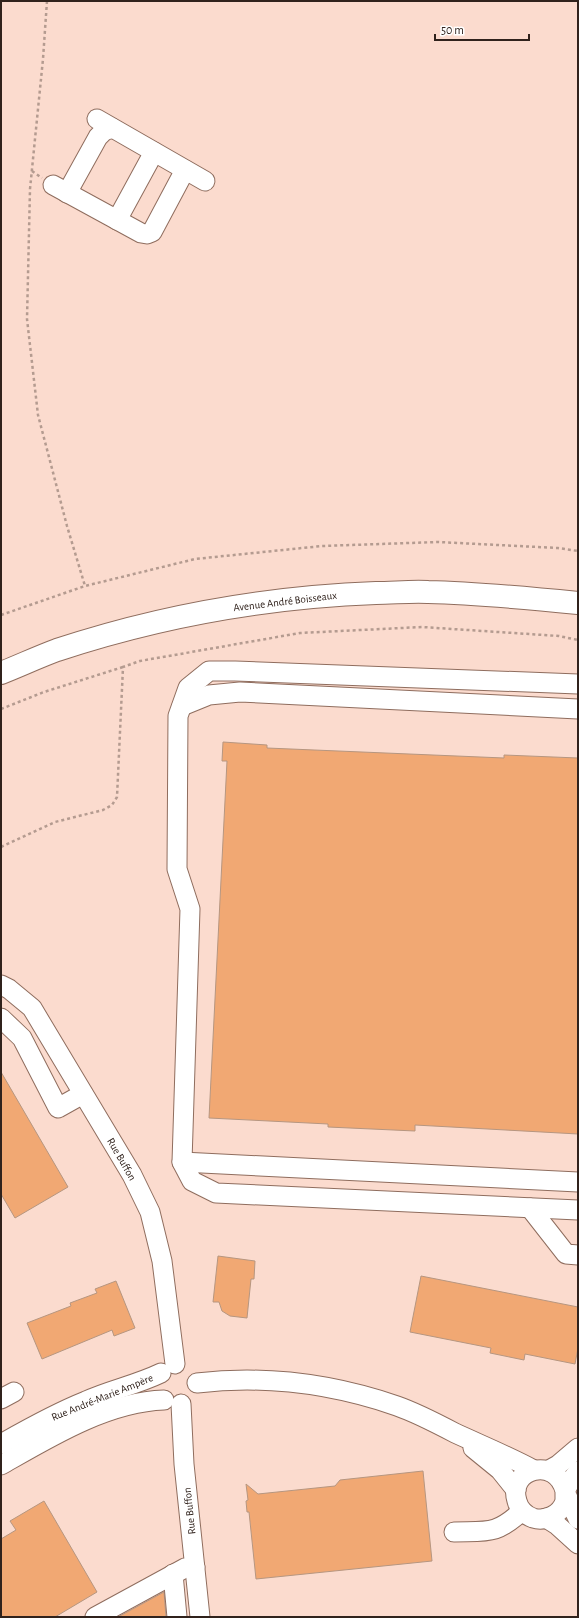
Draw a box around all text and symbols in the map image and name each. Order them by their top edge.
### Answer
scale bar [435,16,529,42]
text: 50 m [441,24,464,36]
street label: Avenue André Boisseaux [233,590,338,613]
street label: Rue Buffon [105,1136,138,1182]
street label: Rue André-Marie Ampère [50,1372,155,1423]
street label: Rue Buffon [182,1487,197,1535]

